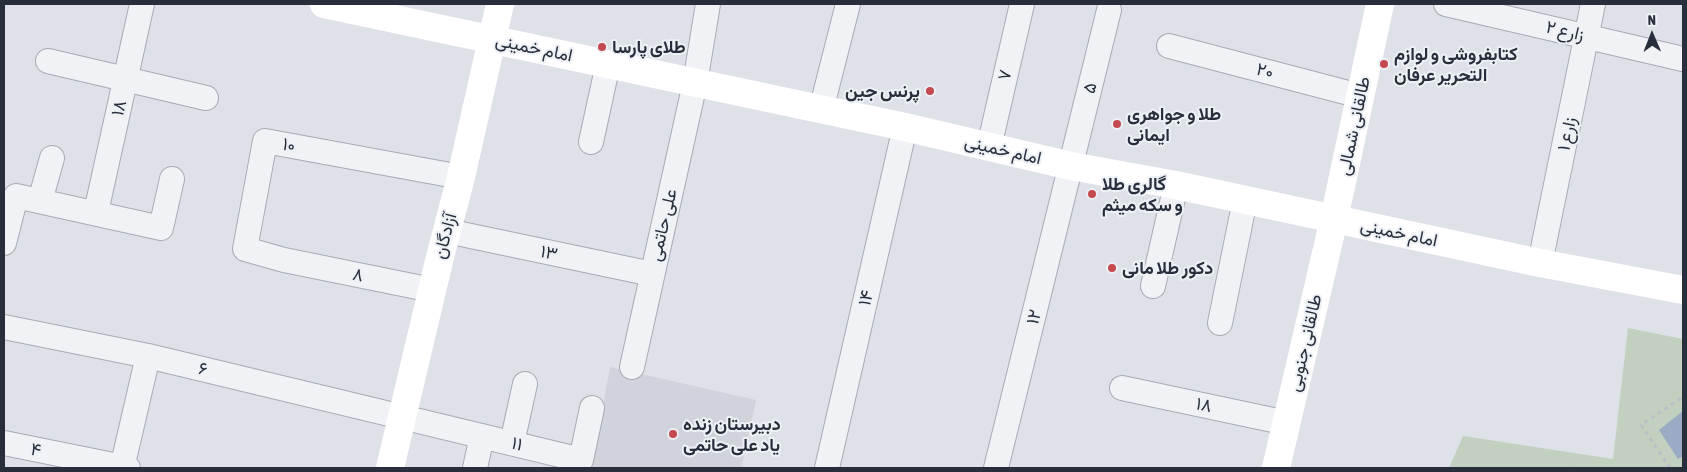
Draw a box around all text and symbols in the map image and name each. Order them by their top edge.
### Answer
north arrow [1627,10,1677,60]
text: N [1647,12,1656,28]
street label: زارع ۲ [1544,16,1586,46]
street label: امام خمینی [493,29,575,67]
place label: طلای پارسا [612,36,686,58]
marker: طلای پارسا [596,41,608,53]
place label: کتابفروشی و لوازم التحریر عرفان [1394,43,1518,86]
street label: ۲۰ [1254,58,1276,84]
marker: کتابفروشی و لوازم التحریر عرفان [1378,58,1390,70]
street label: ۷ [993,67,1017,83]
street label: طالقانی شمالی [1333,75,1375,177]
place label: پرنس جین [845,80,920,102]
street label: ۵ [1078,80,1102,96]
marker: پرنس جین [924,85,936,97]
street label: ۱۸ [107,98,131,118]
place label: طلا و جواهری ایمانی [1127,103,1221,146]
street label: زارع ۱ [1553,115,1581,153]
marker: طلا و جواهری ایمانی [1111,118,1123,130]
street label: امام خمینی [962,131,1044,169]
street label: ۱۰ [281,133,297,157]
place label: گالری طلا و سکه میثم [1102,173,1183,215]
street label: علی حاتمی [644,187,682,263]
marker: گالری طلا و سکه میثم [1086,188,1098,200]
street label: آزادگان [429,211,461,261]
street label: امام خمینی [1358,214,1440,252]
street label: ۱۳ [538,241,560,265]
place label: دکور طلا مانی [1122,257,1213,279]
marker: دکور طلا مانی [1106,262,1118,274]
street label: ۸ [351,263,365,287]
street label: ۱۴ [854,288,878,308]
street label: طالقانی جنوبی [1283,292,1327,394]
street label: ۱۲ [1022,307,1046,327]
street label: ۶ [196,357,210,381]
street label: ۱۸ [1194,393,1214,417]
place label: دبیرستان زنده یاد علی حاتمی [683,413,781,456]
marker: دبیرستان زنده یاد علی حاتمی [667,428,679,440]
street label: ۱۱ [509,432,525,456]
street label: ۴ [29,438,43,462]

